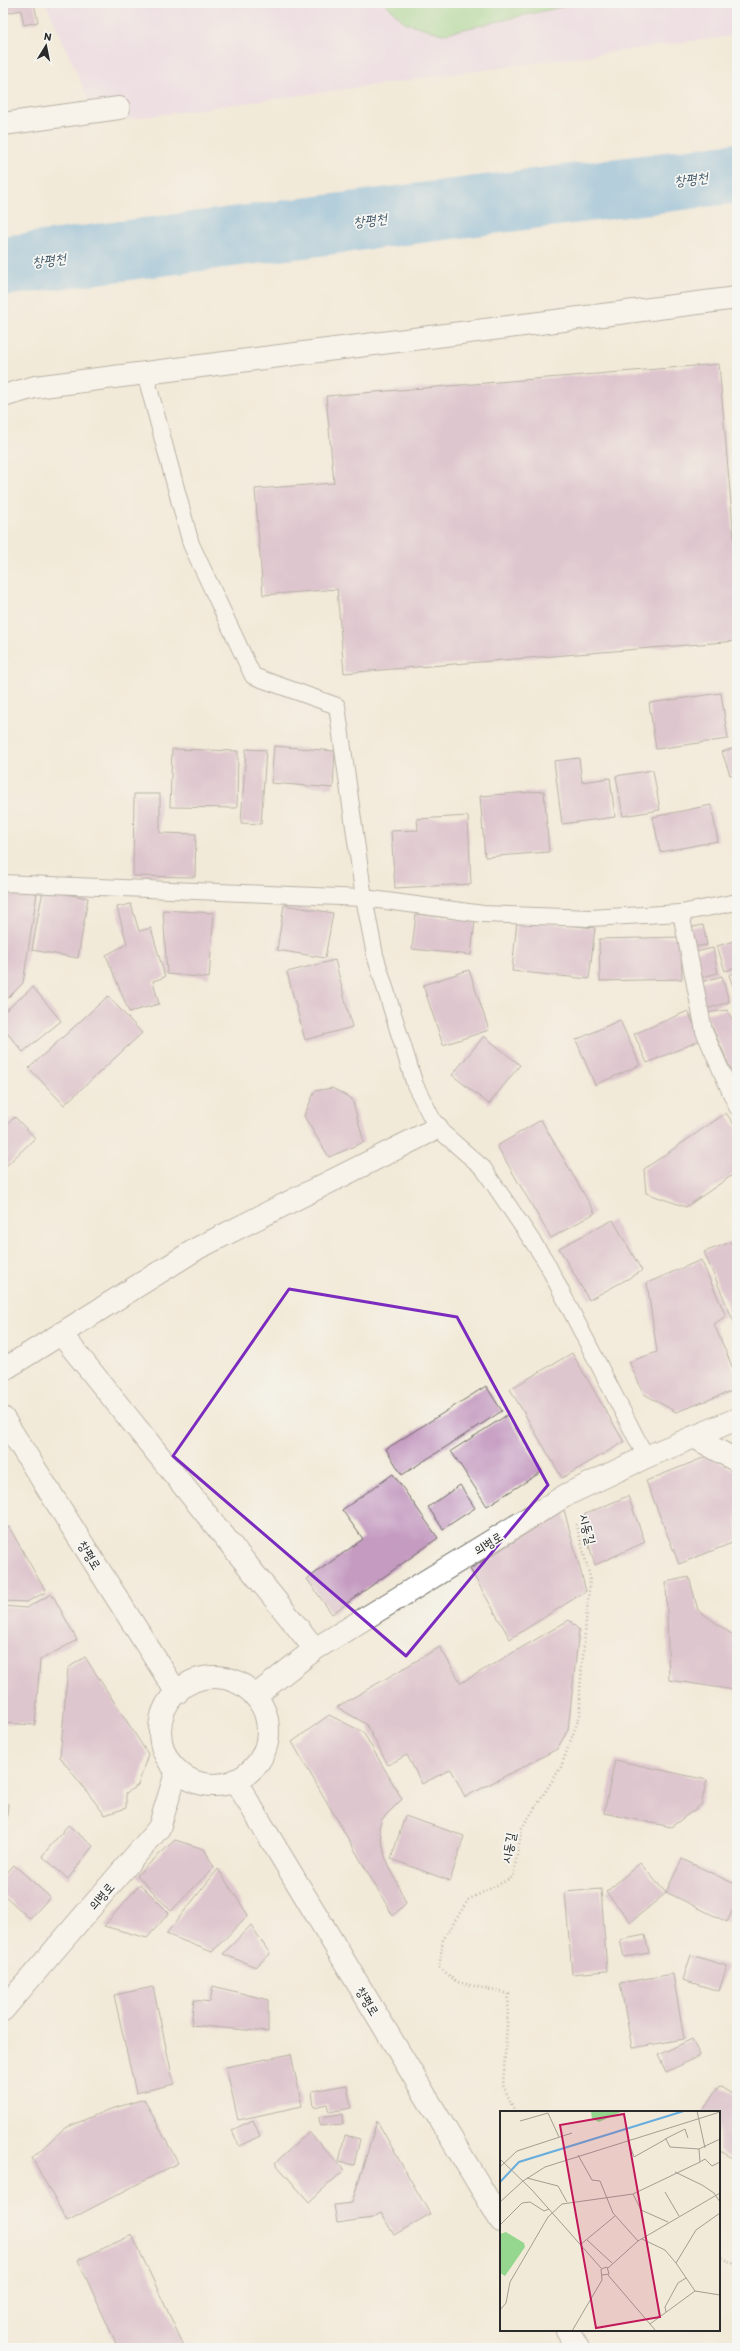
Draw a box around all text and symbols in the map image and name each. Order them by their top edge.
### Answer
north arrow [26,26,66,66]
text: N [43,30,52,44]
water label: 창평천 [673,169,711,190]
water label: 창평천 [352,210,390,231]
water label: 창평천 [31,250,69,271]
street label: 시동길 [576,1512,599,1546]
street label: 의병로 [471,1529,506,1558]
street label: 창평로 [75,1538,104,1573]
street label: 시동길 [498,1831,519,1865]
street label: 의병로 [85,1880,117,1913]
street label: 창평로 [353,1984,382,2019]
inset map [500,2111,720,2331]

